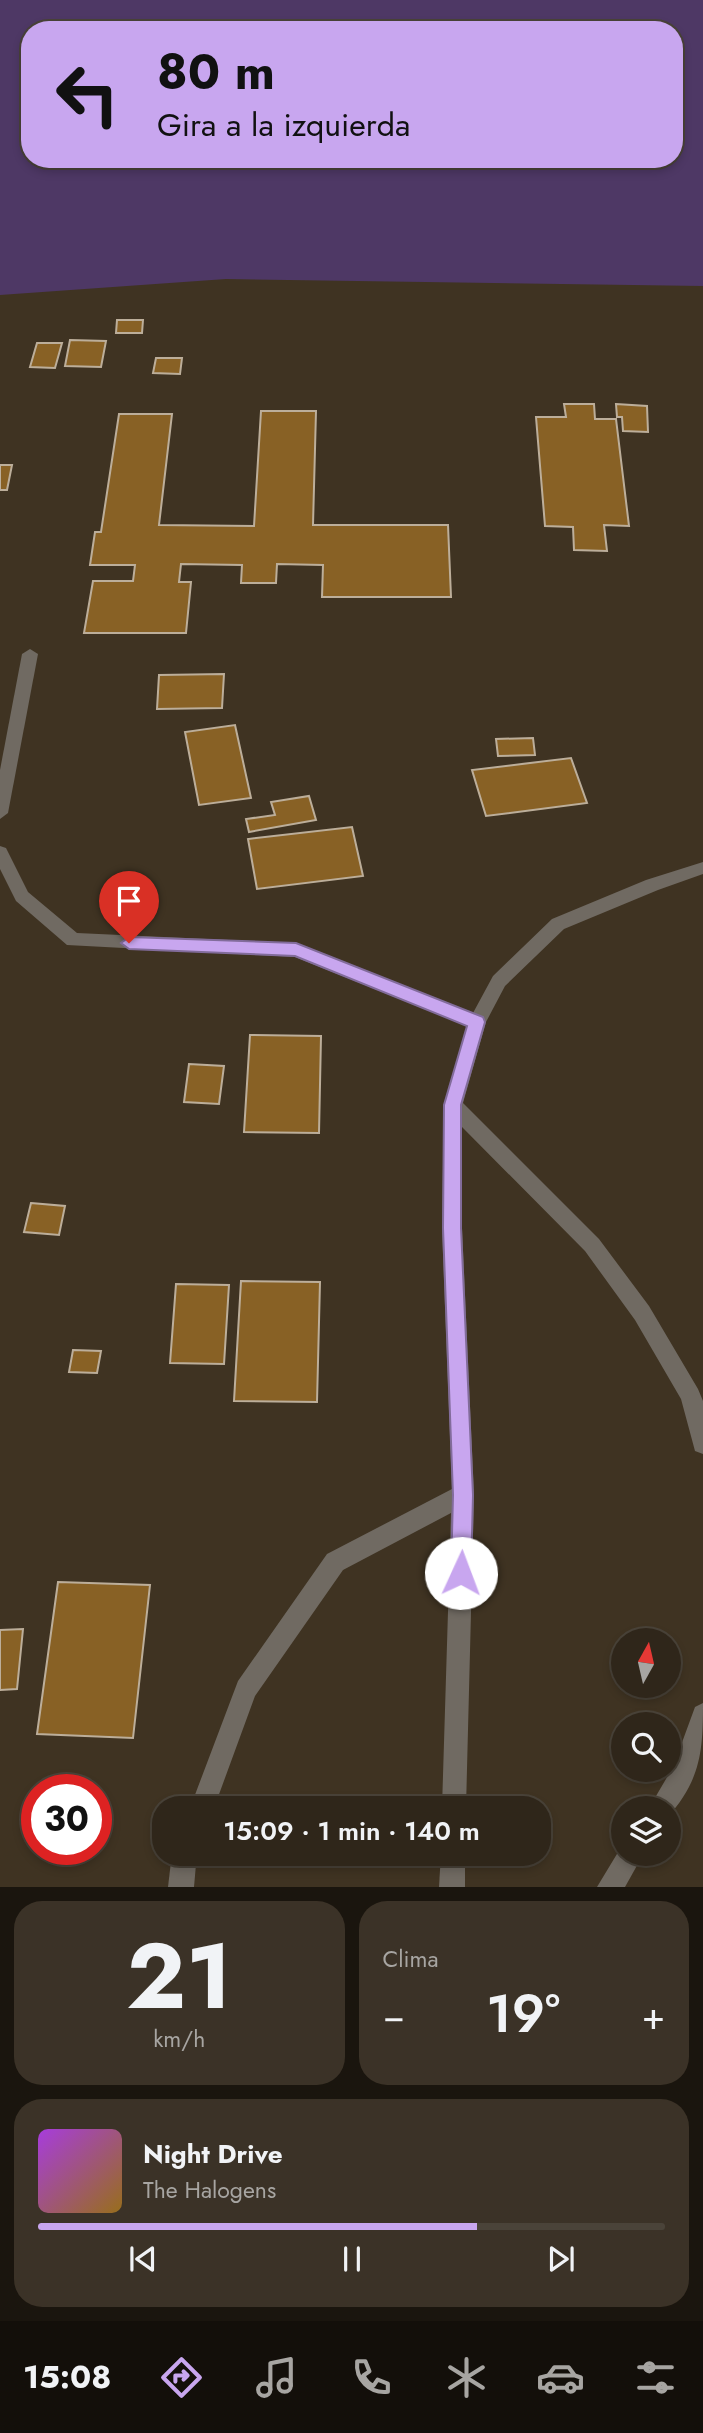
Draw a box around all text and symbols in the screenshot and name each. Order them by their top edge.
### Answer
text: 80 m [157,37,275,107]
icon: left [42,49,133,140]
text: Gira a la izquierda [157,102,410,148]
pin [99,871,159,943]
icon: arrive [110,882,148,920]
position arrow [424,1536,498,1610]
north arrow [611,1628,681,1698]
map controls [611,1628,681,1866]
button: search [611,1712,681,1782]
speed limit sign: 30 [21,1774,112,1865]
button: layers [611,1796,681,1866]
text: 15:09 · 1 min · 140 m [223,1812,480,1850]
text: 21 [126,1911,232,2042]
text: Clima [383,1942,439,1976]
text: 19° [486,1976,560,2052]
text: − [383,1988,405,2043]
text: + [642,1988,665,2043]
text: km/h [153,2022,205,2056]
text: Night Drive [143,2135,283,2173]
text: The Halogens [143,2173,276,2207]
icon: previous [124,2240,162,2278]
icon: pause [333,2240,371,2278]
icon: next [542,2240,580,2278]
icon: directions [157,2353,206,2402]
icon: music [252,2353,301,2402]
icon: phone [347,2353,396,2402]
icon: climate [442,2353,491,2402]
icon: car [536,2353,585,2402]
icon: filters [631,2353,680,2402]
text: 15:08 [23,2354,111,2400]

